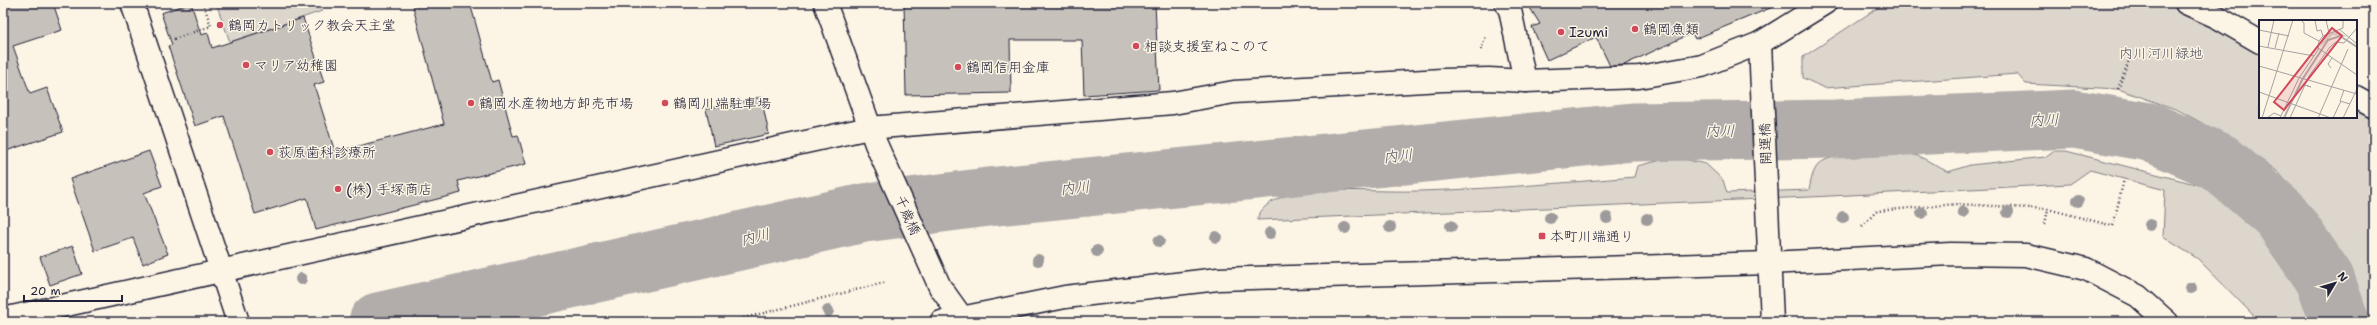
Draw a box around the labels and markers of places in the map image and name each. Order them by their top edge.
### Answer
place label: 鶴岡カトリック教会天主堂 [228,16,396,34]
marker: 鶴岡カトリック教会天主堂 [215,20,225,30]
place label: 鶴岡魚類 [1643,20,1699,38]
place label: Izumi [1569,23,1608,41]
marker: 鶴岡魚類 [1630,24,1640,34]
marker: Izumi [1556,27,1566,37]
place label: 相談支援室ねこのて [1144,37,1270,55]
marker: 相談支援室ねこのて [1131,41,1141,51]
place label: マリア幼稚園 [254,56,338,74]
place label: 鶴岡信用金庫 [966,58,1050,76]
marker: マリア幼稚園 [241,60,251,70]
marker: 鶴岡信用金庫 [953,62,963,72]
place label: 鶴岡水産物地方卸売市場 [479,94,633,112]
place label: 鶴岡川端駐車場 [673,94,771,112]
marker: 鶴岡水産物地方卸売市場 [466,98,476,108]
marker: 鶴岡川端駐車場 [660,98,670,108]
place label: 荻原歯科診療所 [278,143,376,161]
marker: 荻原歯科診療所 [265,147,275,157]
place label: (株) 手塚商店 [346,180,433,198]
marker: (株) 手塚商店 [333,184,343,194]
place label: 本町川端通り [1550,227,1634,245]
marker: 本町川端通り [1537,231,1547,241]

